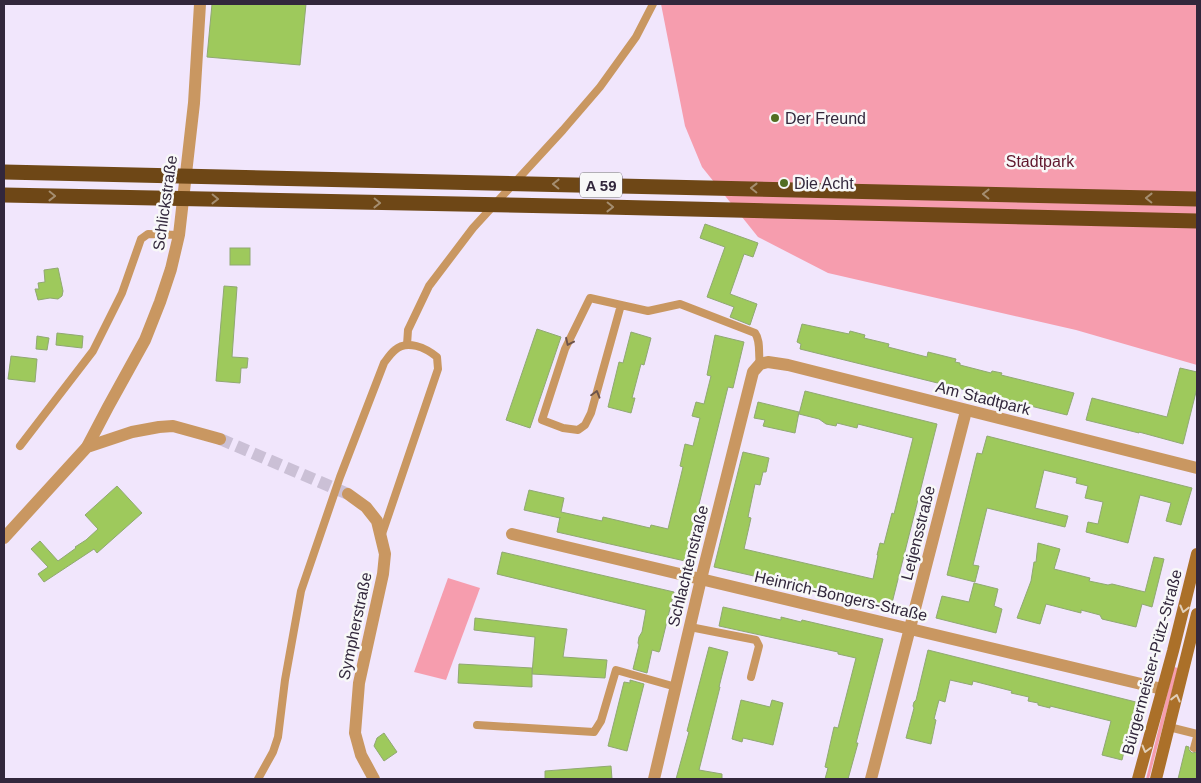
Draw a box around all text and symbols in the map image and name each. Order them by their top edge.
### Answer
place label: Der Freund [785,110,866,127]
marker: Der Freund [769,112,781,124]
park label: Stadtpark [1006,153,1075,170]
street label: Schlickstraße [150,154,180,252]
road number: A 59 [580,172,622,198]
place label: Die Acht [794,175,854,192]
marker: Die Acht [778,177,790,189]
one-way arrow [552,179,560,189]
one-way arrow [749,183,757,193]
one-way arrow [982,189,990,199]
one-way arrow [49,191,57,201]
one-way arrow [1144,192,1152,203]
one-way arrow [212,194,219,204]
one-way arrow [374,197,382,208]
one-way arrow [606,202,614,213]
one-way arrow [565,337,575,346]
street label: Am Stadtpark [934,378,1033,418]
one-way arrow [590,390,601,398]
street label: Letjensstraße [898,484,938,582]
street label: Schlachtenstraße [665,503,711,628]
street label: Bürgermeister-Pütz-Straße [1119,567,1185,757]
street label: Heinrich-Bongers-Straße [753,568,929,624]
street label: Sympherstraße [335,571,375,681]
one-way arrow [1179,604,1189,612]
one-way arrow [1171,695,1181,703]
one-way arrow [1141,744,1151,752]

